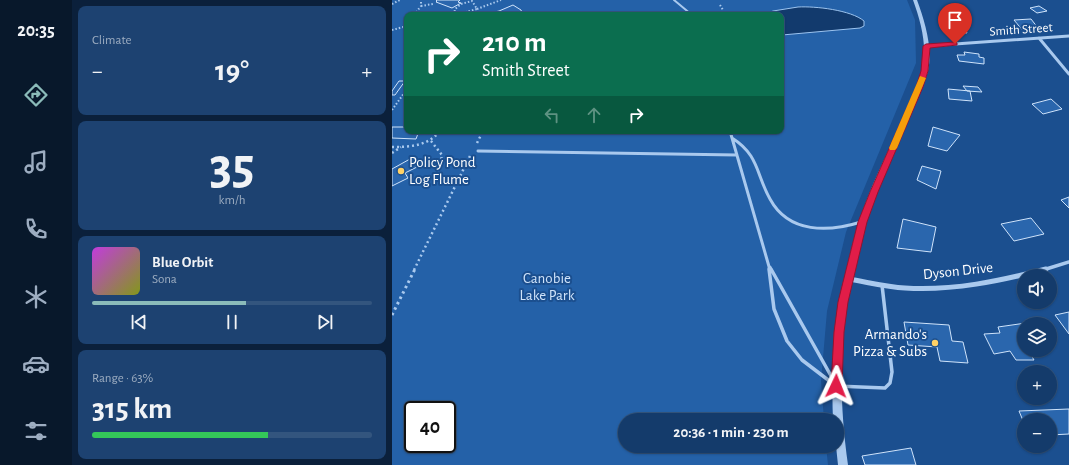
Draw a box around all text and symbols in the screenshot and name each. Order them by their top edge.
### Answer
pin [938,3,972,44]
icon: arrive [944,9,966,31]
street label: Smith Street [989,21,1053,39]
text: 20:35 [17,22,55,40]
icon: right [416,28,468,80]
text: 210 m [482,29,547,57]
text: Climate [92,34,131,47]
text: 19° [215,56,249,86]
text: − [92,60,103,82]
text: + [361,60,372,82]
text: Smith Street [482,62,570,80]
icon: directions [22,81,50,109]
icon: left [541,104,563,126]
icon: ahead [583,104,605,126]
icon: right [625,104,647,126]
text: 35 [210,141,254,193]
icon: music [22,148,50,176]
place label: Policy Pond Log Flume [409,155,476,187]
marker: Policy Pond Log Flume [396,166,406,176]
text: km/h [219,194,245,207]
icon: phone [22,215,50,243]
text: Blue Orbit [152,255,213,270]
street label: Dyson Drive [922,260,994,282]
map controls [1017,269,1057,453]
button: sound [1017,269,1057,309]
park label: Canobie Lake Park [519,271,575,303]
text: Sona [152,273,177,286]
icon: climate [22,283,50,311]
icon: previous [128,311,150,333]
icon: pause [221,311,243,333]
icon: next [314,311,336,333]
button: layers [1017,317,1057,357]
place label: Armando's Pizza & Subs [853,327,927,359]
marker: Armando's Pizza & Subs [930,338,940,348]
icon: car [22,350,50,378]
position arrow [815,365,857,407]
button: + [1017,365,1057,405]
text: Range · 63% [92,372,153,385]
text: 315 km [92,394,172,424]
speed limit sign: 40 [404,401,456,453]
button: − [1017,413,1057,453]
icon: filters [22,417,50,445]
text: 20:36 · 1 min · 230 m [673,425,789,440]

